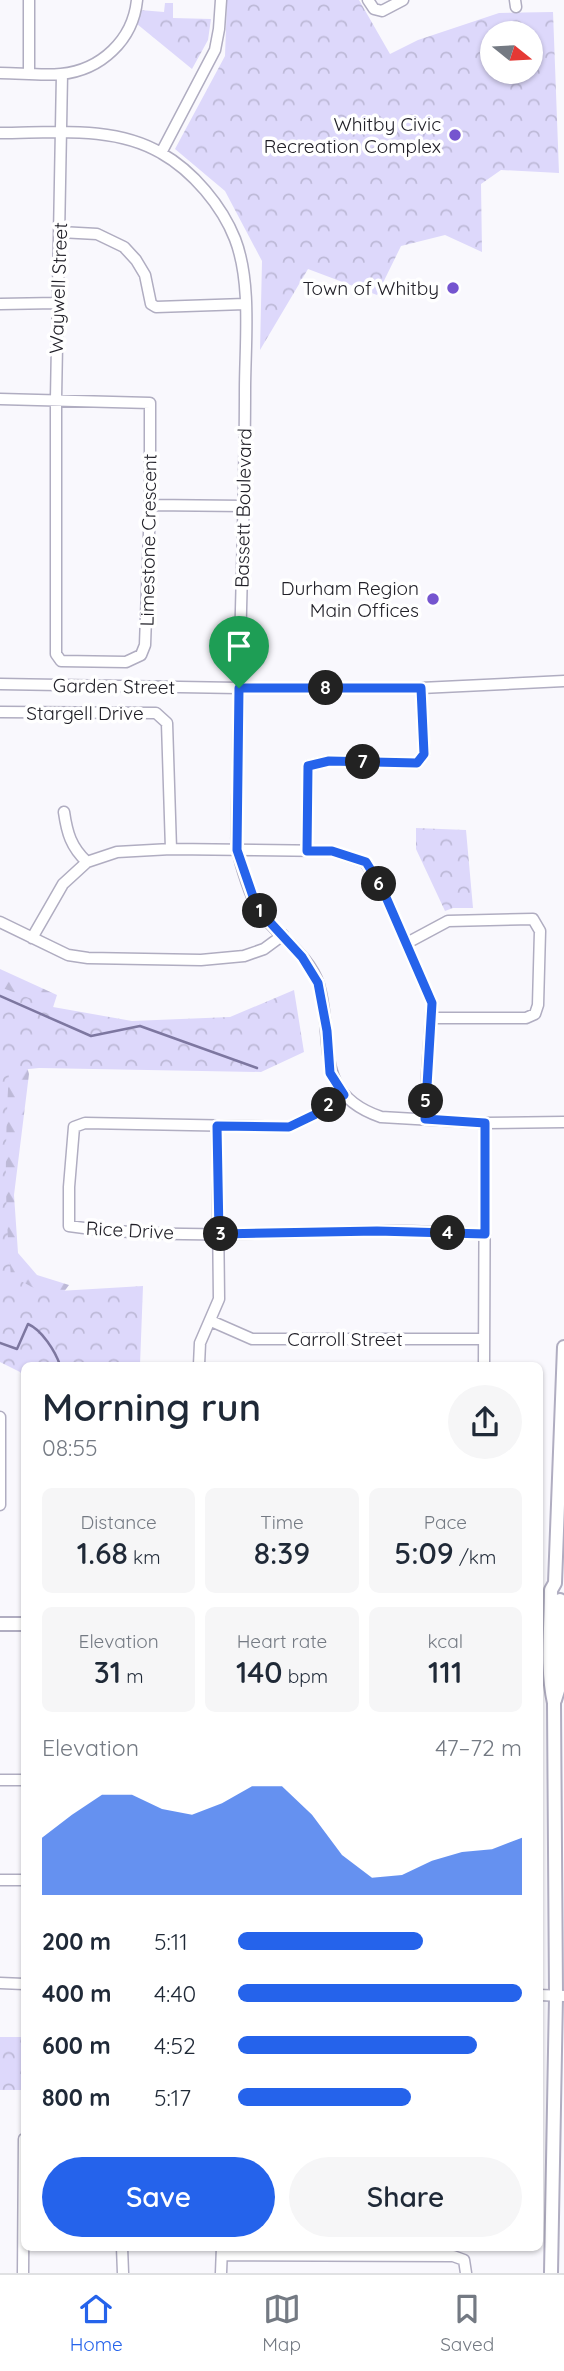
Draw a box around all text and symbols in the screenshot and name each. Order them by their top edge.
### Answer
north arrow [480,21,542,84]
map controls [480,21,543,84]
place label: Whitby Civic Recreation Complex [264,112,441,158]
marker: Whitby Civic Recreation Complex [447,127,463,143]
street label: Waywell Street [44,222,72,354]
place label: Town of Whitby [302,276,439,300]
marker: Town of Whitby [445,280,461,296]
street label: Bassett Boulevard [230,428,256,588]
street label: Limestone Crescent [134,453,162,627]
place label: Durham Region Main Offices [281,576,419,622]
marker: Durham Region Main Offices [425,591,441,607]
pin [209,616,269,688]
icon: arrive [220,627,258,665]
pin: 8 [308,670,344,706]
street label: Garden Street [53,673,175,699]
text: 8 [320,675,331,699]
street label: Stargell Drive [26,701,144,725]
pin: 7 [346,744,380,780]
text: 7 [357,749,368,773]
pin: 6 [362,866,396,902]
text: 6 [373,871,384,895]
pin: 1 [243,894,278,928]
text: 1 [256,898,263,922]
pin: 5 [408,1084,444,1118]
pin: 2 [312,1088,346,1122]
text: 5 [420,1088,431,1112]
text: 2 [323,1092,334,1116]
street label: Rice Drive [85,1216,175,1244]
pin: 3 [204,1216,238,1252]
pin: 4 [430,1216,466,1250]
text: 4 [442,1220,453,1244]
text: 3 [215,1221,226,1245]
street label: Carroll Street [287,1327,403,1351]
text: Morning run [42,1383,261,1431]
button: share [448,1385,522,1459]
text: 08:55 [42,1433,97,1462]
text: Distance [81,1510,157,1534]
text: Time [260,1510,304,1534]
text: Pace [424,1510,467,1534]
text: 1.68 [77,1534,128,1572]
text: 8:39 [254,1534,310,1572]
text: 5:09 [394,1534,454,1572]
text: km [128,1545,161,1569]
text: /km [454,1545,496,1569]
text: Elevation [79,1629,159,1653]
text: Heart rate [237,1629,327,1653]
text: kcal [428,1629,463,1653]
text: 31 [94,1653,121,1691]
text: 140 [236,1653,283,1691]
text: 111 [428,1653,463,1691]
text: m [121,1664,144,1688]
text: bpm [283,1664,328,1688]
text: Elevation [42,1733,139,1762]
text: 47–72 m [435,1733,522,1762]
text: 200 m [42,1927,111,1956]
text: 5:11 [154,1927,188,1956]
text: 400 m [42,1979,111,2008]
text: 4:40 [154,1979,196,2008]
text: 600 m [42,2031,111,2060]
text: 4:52 [154,2031,196,2060]
text: 800 m [42,2083,111,2112]
text: 5:17 [154,2083,191,2112]
button: Save [42,2157,275,2237]
button: Share [289,2157,522,2237]
tab: Home [70,2290,123,2356]
tab: Map [262,2290,301,2356]
tab: Saved [440,2290,494,2356]

